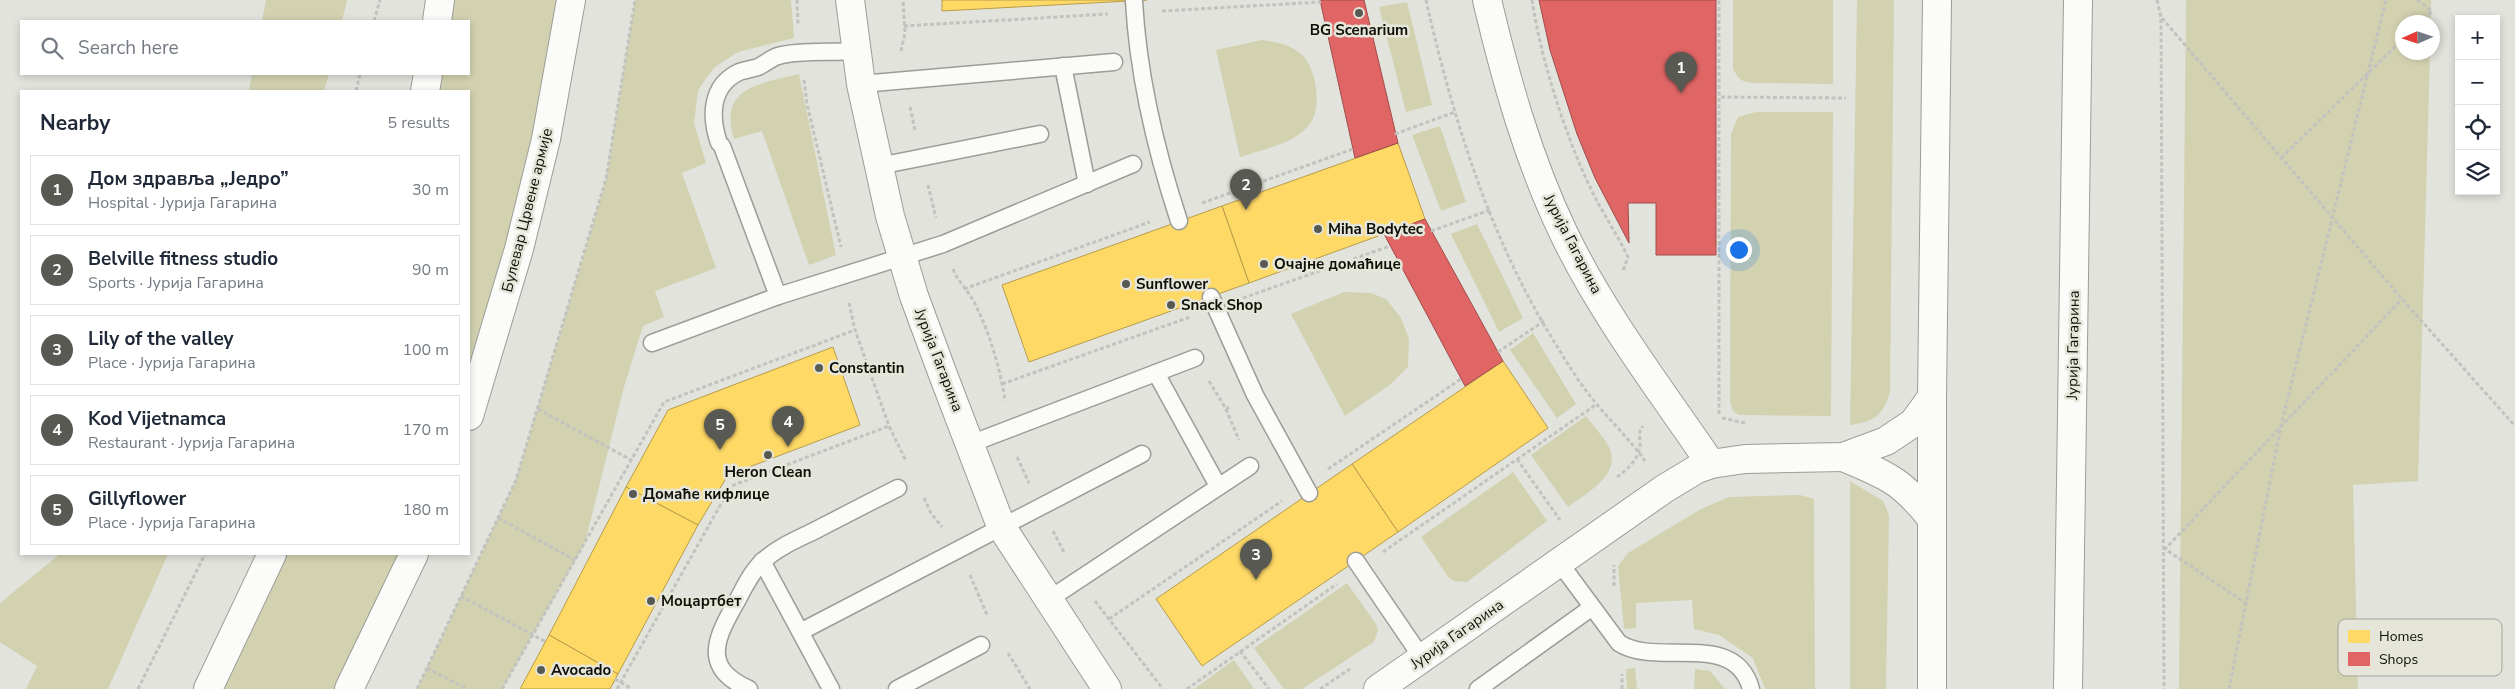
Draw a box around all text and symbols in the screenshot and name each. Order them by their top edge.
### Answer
marker: BG Scenarium [1353,7,1365,19]
north arrow [2395,15,2440,60]
map controls [2455,15,2500,195]
button: + [2455,15,2500,60]
search box [20,20,470,75]
place label: BG Scenarium [1310,20,1408,40]
icon: search [38,34,66,62]
text: Search here [78,35,179,61]
pin: 1 [1665,52,1697,93]
button: − [2455,60,2500,105]
button: locate [2455,105,2500,150]
text: Nearby [40,109,110,137]
text: 5 results [388,112,450,134]
street label: Булевар Црвене армије [497,126,557,294]
button: layers [2455,150,2500,195]
text: Дом здравља „Једро” [88,166,289,192]
pin: 2 [1230,169,1262,210]
text: 1 [52,179,62,201]
text: 30 m [412,179,449,201]
street label: Јурија Гагарина [1539,190,1607,297]
text: Hospital · Јурија Гагарина [88,192,277,214]
place label: Miha Bodytec [1328,219,1423,239]
marker: Miha Bodytec [1312,223,1324,235]
your location [1726,237,1752,263]
text: Belville fitness studio [88,246,278,272]
place label: Очајне домаћице [1274,254,1401,274]
marker: Очајне домаћице [1258,258,1270,270]
text: 2 [52,259,62,281]
text: 90 m [412,259,449,281]
text: Sports · Јурија Гагарина [88,272,264,294]
place label: Sunflower [1136,274,1208,294]
marker: Sunflower [1120,278,1132,290]
street label: Јурија Гагарина [2062,290,2084,401]
place label: Snack Shop [1181,295,1263,315]
marker: Snack Shop [1165,299,1177,311]
street label: Јурија Гагарина [910,304,968,415]
text: Lily of the valley [88,326,234,352]
text: 3 [52,339,62,361]
text: 100 m [402,339,449,361]
text: Place · Јурија Гагарина [88,352,256,374]
place label: Constantin [829,358,904,378]
marker: Constantin [813,362,825,374]
text: Kod Vijetnamca [88,406,226,432]
pin: 4 [772,406,804,447]
pin: 5 [704,409,736,450]
text: 4 [52,419,62,441]
text: 170 m [402,419,449,441]
text: Restaurant · Јурија Гагарина [88,432,295,454]
marker: Heron Clean [762,449,774,461]
place label: Heron Clean [725,462,811,482]
place label: Домаће кифлице [643,484,770,504]
text: Gillyflower [88,486,186,512]
marker: Домаће кифлице [627,488,639,500]
text: 5 [52,499,62,521]
text: 180 m [402,499,449,521]
text: Place · Јурија Гагарина [88,512,256,534]
pin: 3 [1240,539,1272,580]
place label: Моцартбет [661,591,741,611]
street label: Јурија Гагарина [1406,594,1508,674]
marker: Моцартбет [645,595,657,607]
legend [2338,619,2502,676]
text: Homes [2379,627,2424,646]
text: Shops [2379,650,2419,669]
place label: Avocado [551,660,611,680]
marker: Avocado [535,664,547,676]

